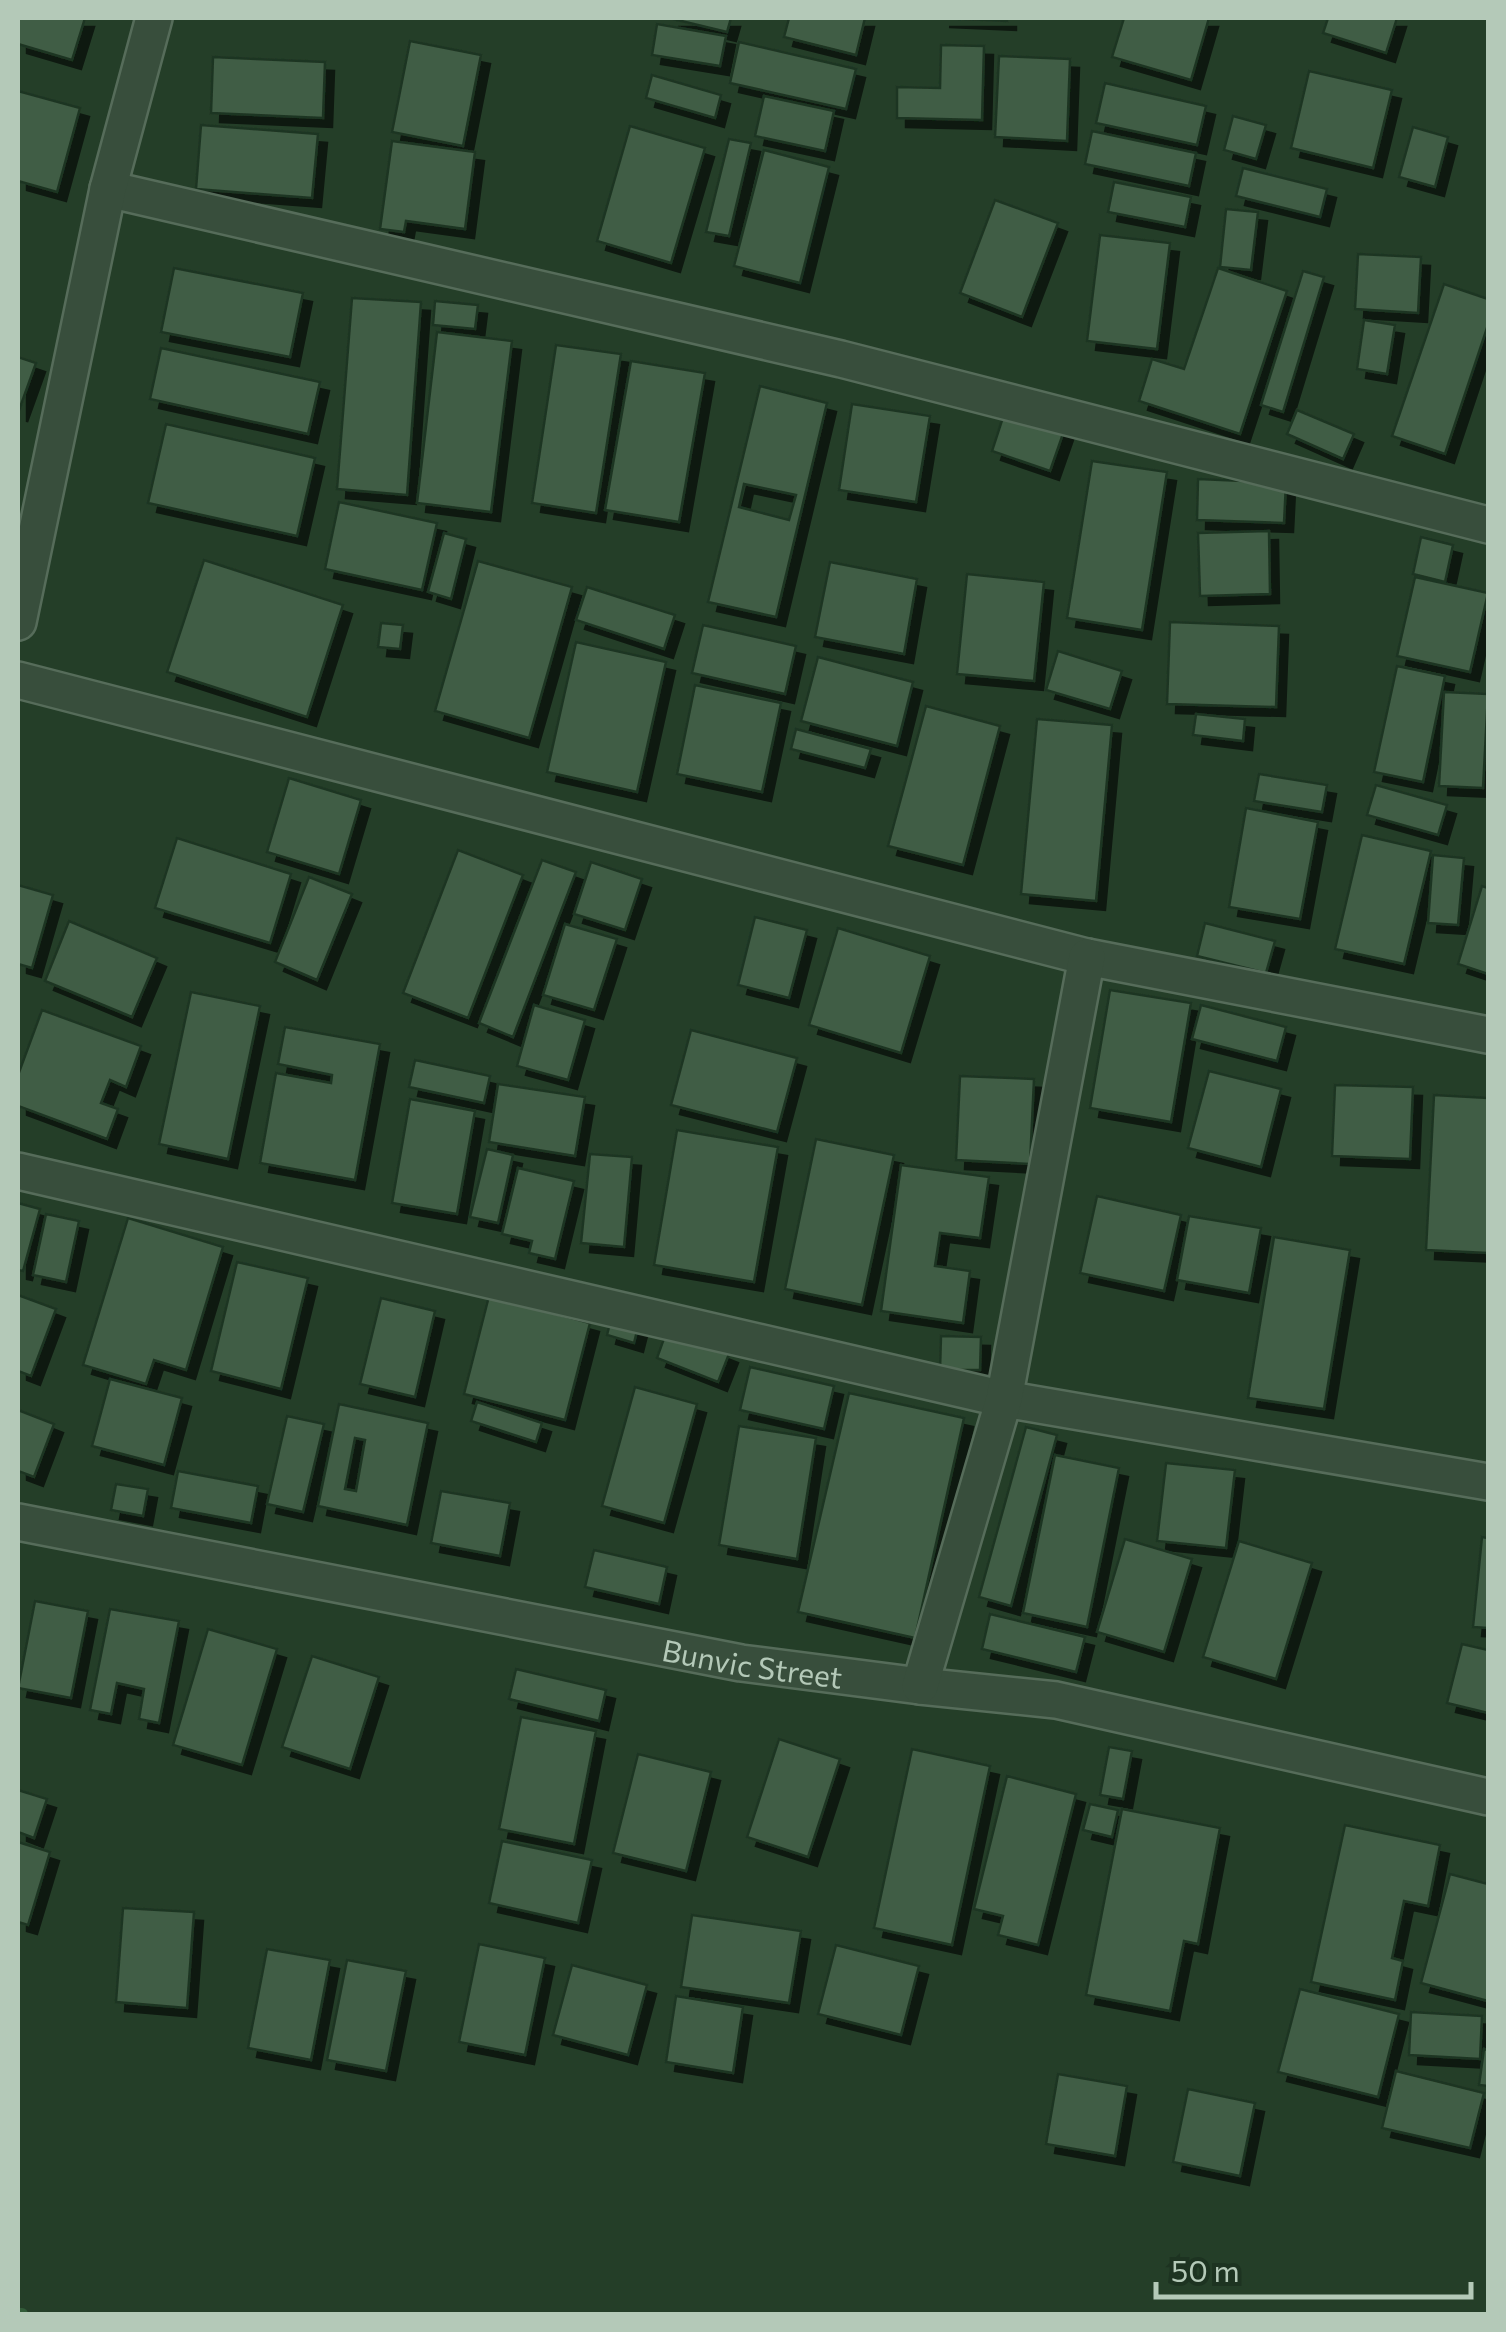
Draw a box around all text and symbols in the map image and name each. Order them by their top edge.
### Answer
street label: Bunvic Street [660,1630,845,1694]
scale bar [1156,2237,1471,2299]
text: 50 m [1171,2251,1240,2288]

